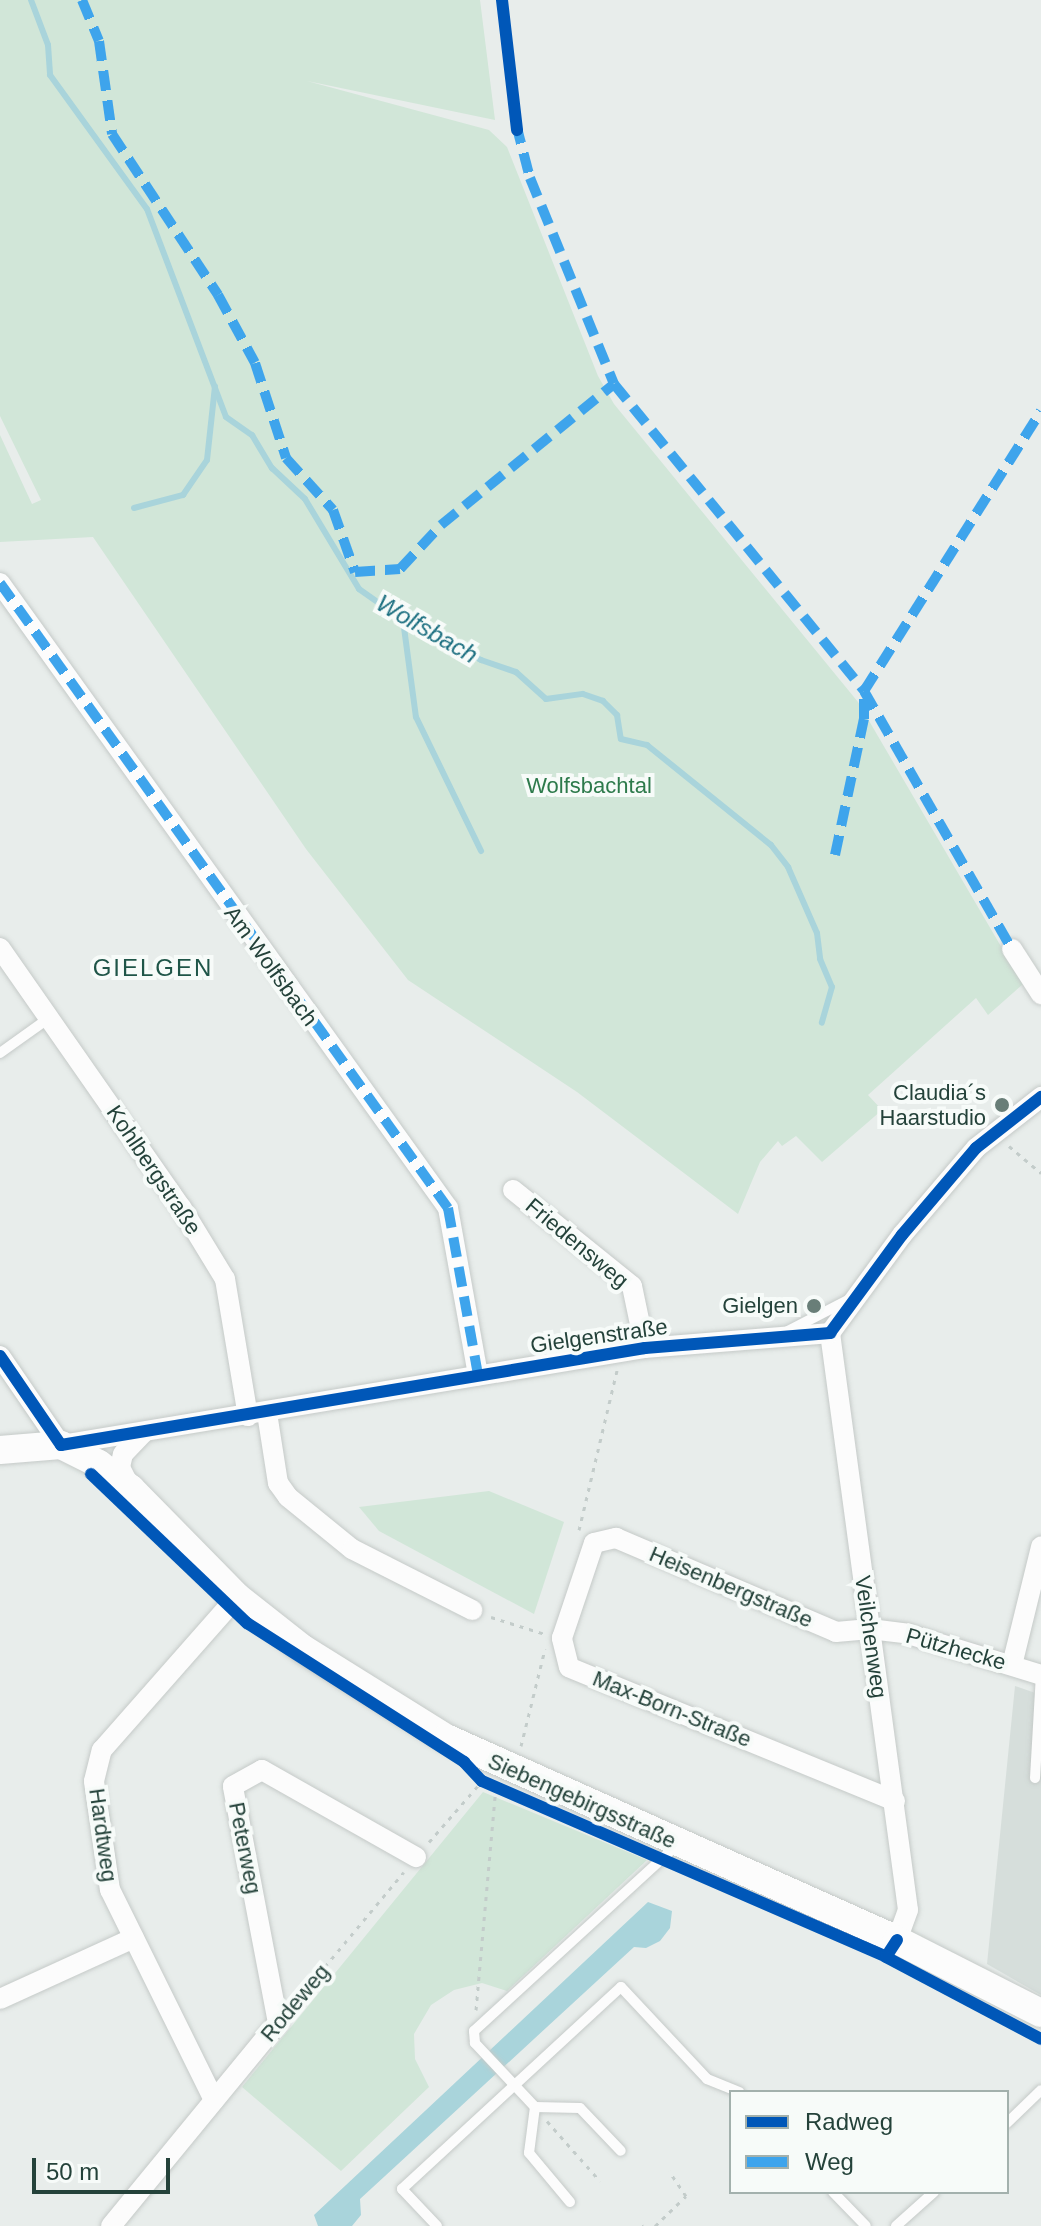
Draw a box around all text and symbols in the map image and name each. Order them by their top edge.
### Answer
water label: Wolfsbach [371,589,483,669]
park label: Wolfsbachtal [526,773,652,799]
street label: Am Wolfsbach [219,901,323,1031]
district label: GIELGEN [93,954,213,982]
place label: Claudia´s Haarstudio [880,1079,986,1130]
marker: Claudia´s Haarstudio [993,1096,1011,1114]
street label: Kohlbergstraße [101,1100,207,1240]
street label: Friedensweg [520,1192,634,1294]
place label: Gielgen [722,1293,798,1319]
marker: Gielgen [805,1297,823,1315]
street label: Gielgenstraße [529,1313,669,1359]
street label: Heisenbergstraße [645,1541,817,1633]
street label: Veilchenweg [849,1574,893,1700]
street label: Pützhecke [903,1622,1009,1676]
street label: Max-Born-Straße [589,1665,755,1753]
street label: Siebengebirgsstraße [484,1748,680,1854]
street label: Hardtweg [83,1787,123,1883]
street label: Peterweg [223,1800,267,1896]
street label: Rodeweg [255,1959,335,2047]
legend [729,2090,1009,2194]
text: Radweg [805,2108,893,2135]
scale bar [36,2142,174,2192]
text: Weg [805,2148,854,2175]
text: 50 m [46,2158,99,2185]

